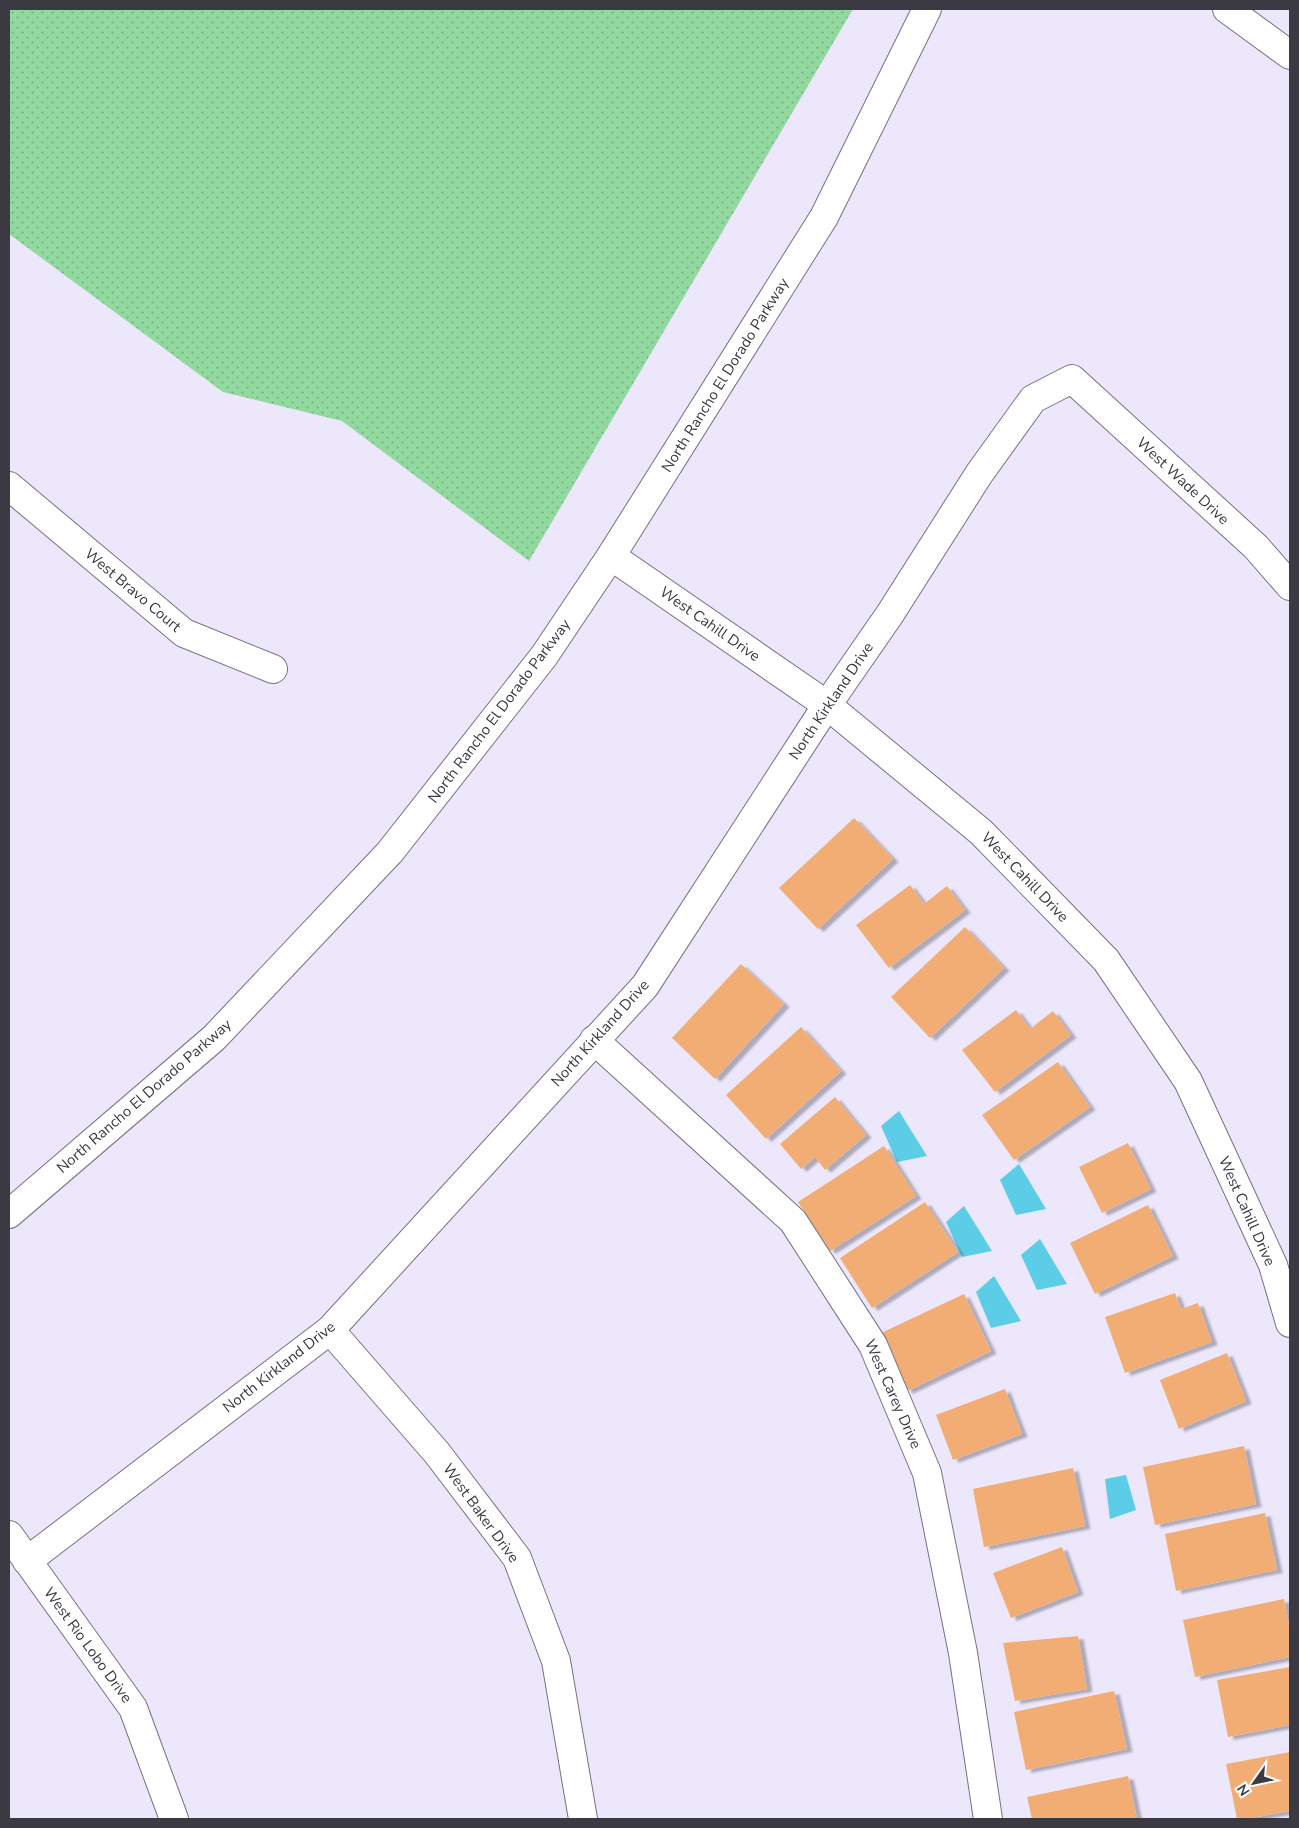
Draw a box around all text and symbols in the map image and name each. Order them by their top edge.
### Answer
street label: North Rancho El Dorado Parkway [657,274,793,476]
street label: West Wade Drive [1132,433,1234,529]
street label: West Bravo Court [80,544,186,637]
street label: West Cahill Drive [656,582,764,666]
street label: North Rancho El Dorado Parkway [423,615,575,807]
street label: North Kirkland Drive [784,638,878,764]
street label: West Cahill Drive [977,828,1073,926]
street label: North Kirkland Drive [547,975,653,1091]
street label: North Rancho El Dorado Parkway [52,1014,236,1177]
street label: West Cahill Drive [1214,1153,1280,1269]
street label: North Kirkland Drive [219,1317,339,1417]
street label: West Carey Drive [860,1336,926,1452]
street label: West Baker Drive [438,1459,524,1567]
street label: West Rio Lobo Drive [39,1583,137,1707]
north arrow [1229,1758,1279,1808]
text: N [1233,1780,1254,1799]

